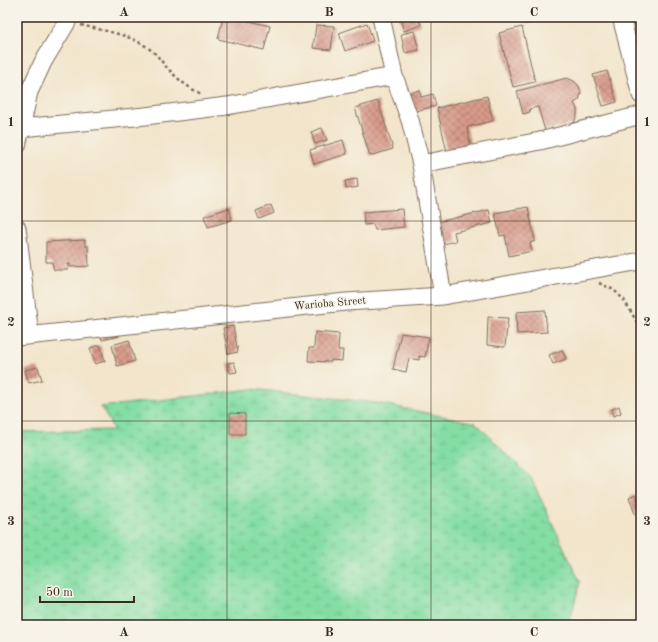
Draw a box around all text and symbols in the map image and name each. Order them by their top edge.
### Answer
text: A [119,6,129,19]
text: B [324,6,334,19]
text: C [530,6,538,19]
text: 1 [7,116,15,129]
text: 1 [643,116,651,129]
street label: Warioba Street [293,295,367,313]
text: 2 [7,316,15,329]
text: 2 [643,316,651,329]
text: 3 [7,515,15,528]
text: 3 [643,515,651,528]
scale bar [40,578,134,604]
text: 50 m [46,586,73,599]
text: A [119,626,129,639]
text: B [324,626,334,639]
text: C [530,626,538,639]

